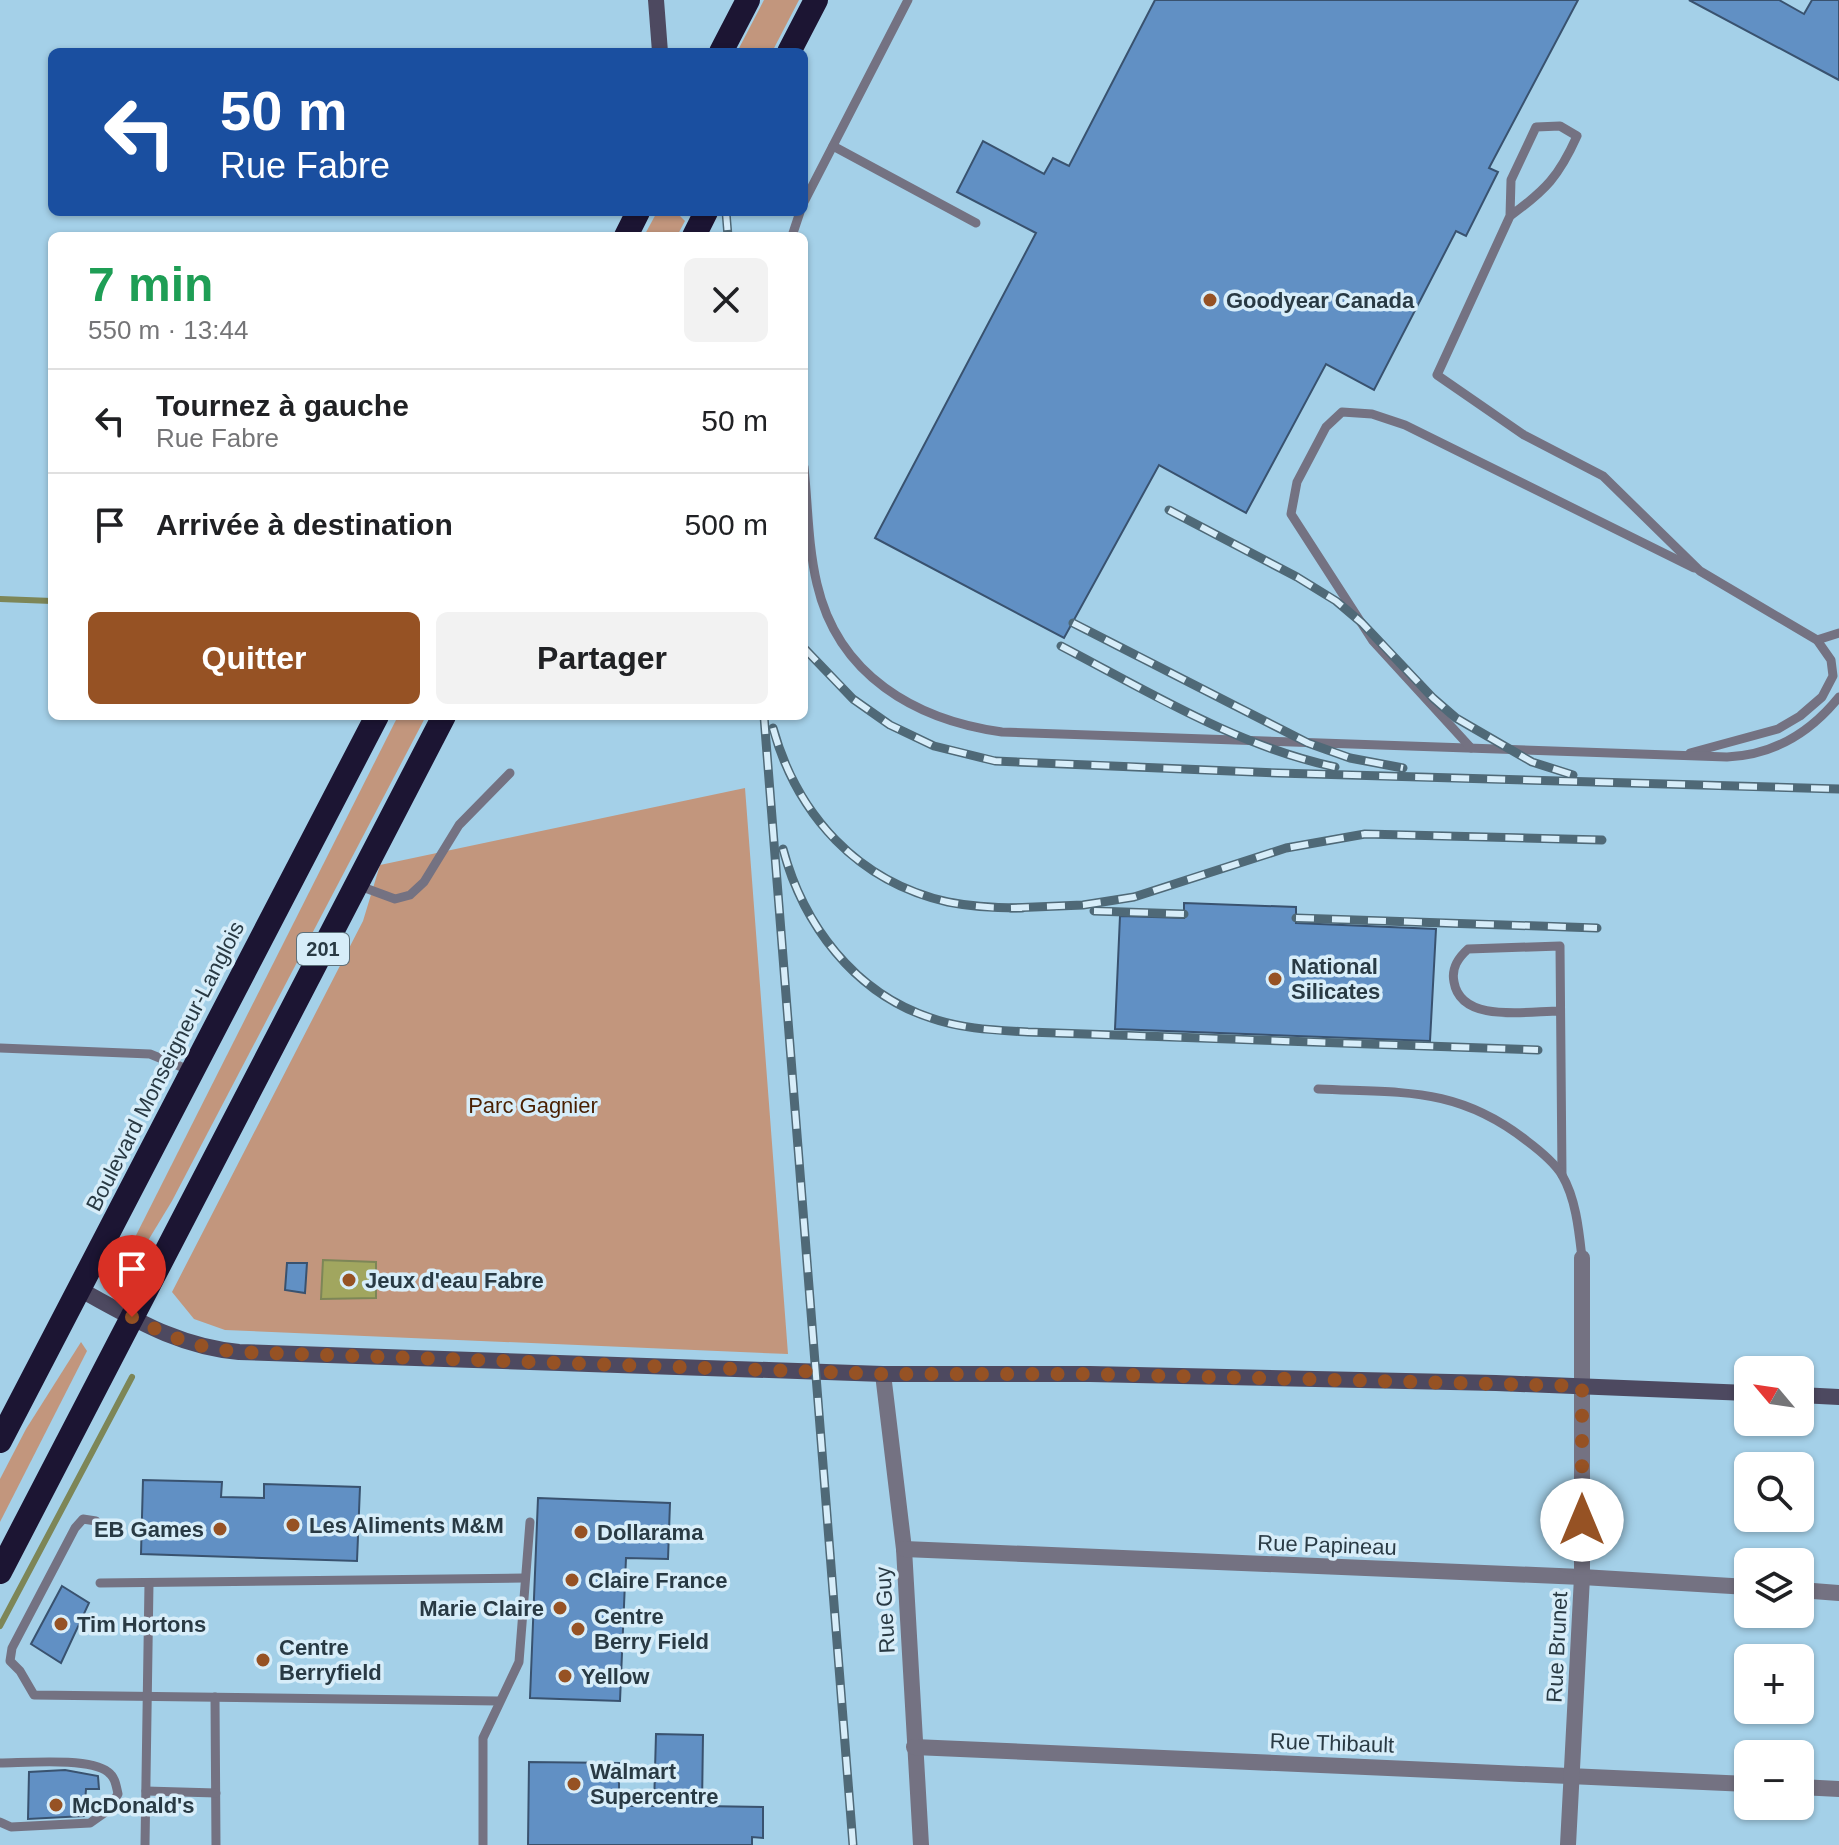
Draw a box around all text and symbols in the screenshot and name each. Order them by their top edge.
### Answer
text: 50 m [220,79,348,142]
icon: left [88,80,192,184]
text: Rue Fabre [220,145,390,186]
text: 7 min [88,258,213,311]
button: close [684,258,768,342]
place label: Goodyear Canada [1226,288,1415,313]
marker: Goodyear Canada [1201,291,1219,309]
text: 550 m · 13:44 [88,315,248,345]
text: Tournez à gauche [156,389,409,422]
icon: left [88,399,132,443]
text: 50 m [701,404,768,437]
text: Rue Fabre [156,423,279,453]
icon: arrive [88,503,132,547]
text: Arrivée à destination [156,508,453,541]
text: 500 m [685,508,768,541]
button: Quitter [88,612,420,704]
button: Partager [436,612,768,704]
street label: Boulevard Monseigneur-Langlois [81,917,249,1215]
road number: 201 [297,933,349,965]
place label: National Silicates [1291,954,1380,1004]
marker: National Silicates [1266,970,1284,988]
park label: Parc Gagnier [468,1093,598,1118]
pin [98,1235,166,1317]
icon: arrive [110,1247,154,1291]
place label: Jeux d'eau Fabre [365,1268,544,1293]
marker: Jeux d'eau Fabre [340,1271,358,1289]
north arrow [1734,1356,1814,1436]
map controls [1734,1356,1814,1820]
button: search [1734,1452,1814,1532]
position arrow [1540,1478,1624,1562]
place label: Les Aliments M&M [309,1513,504,1538]
marker: Les Aliments M&M [284,1516,302,1534]
place label: EB Games [94,1517,204,1542]
marker: EB Games [211,1520,229,1538]
place label: Dollarama [597,1520,704,1545]
marker: Dollarama [572,1523,590,1541]
street label: Rue Papineau [1257,1530,1397,1560]
button: layers [1734,1548,1814,1628]
street label: Rue Guy [870,1566,900,1654]
place label: Claire France [588,1568,727,1593]
marker: Claire France [563,1571,581,1589]
street label: Rue Brunet [1542,1591,1572,1703]
place label: Marie Claire [419,1596,544,1621]
marker: Marie Claire [551,1599,569,1617]
place label: Centre Berry Field [594,1604,709,1654]
place label: Tim Hortons [77,1612,206,1637]
marker: Tim Hortons [52,1615,70,1633]
marker: Centre Berry Field [569,1620,587,1638]
place label: Centre Berryfield [279,1635,382,1685]
button: + [1734,1644,1814,1724]
marker: Centre Berryfield [254,1651,272,1669]
place label: Yellow [581,1664,650,1689]
marker: Yellow [556,1667,574,1685]
street label: Rue Thibault [1269,1728,1395,1758]
button: − [1734,1740,1814,1820]
place label: Walmart Supercentre [590,1759,718,1809]
marker: Walmart Supercentre [565,1775,583,1793]
place label: McDonald's [72,1793,195,1818]
marker: McDonald's [47,1796,65,1814]

